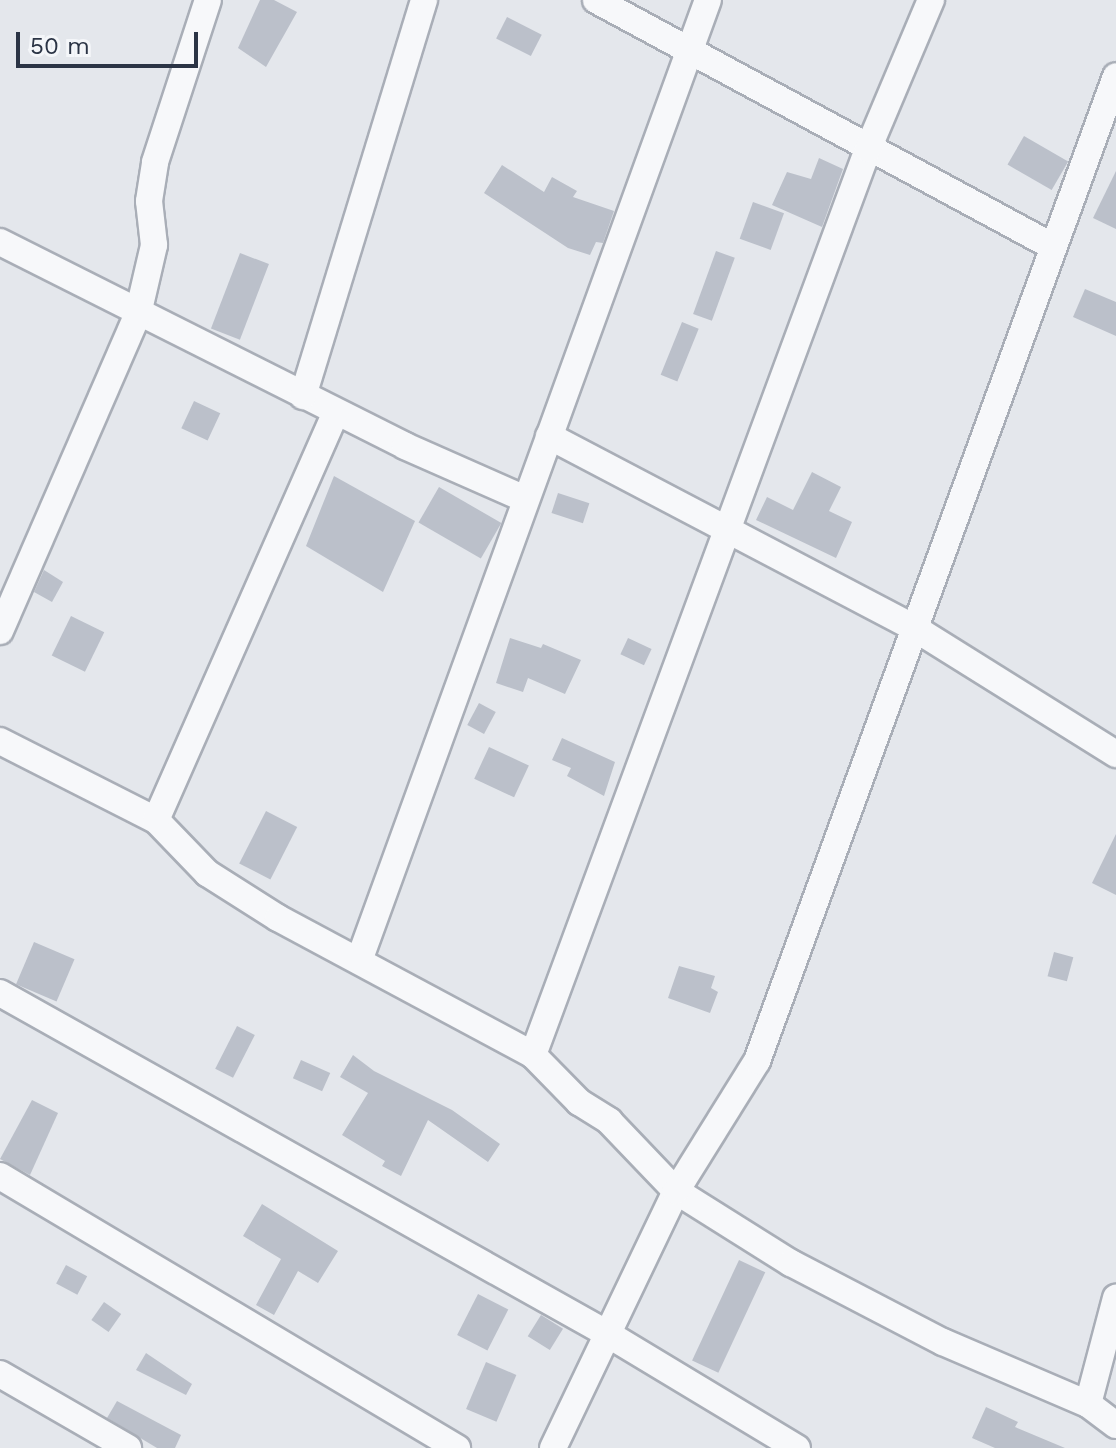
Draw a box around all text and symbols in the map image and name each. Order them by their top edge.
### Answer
scale bar [20,16,202,66]
text: 50 m [30,32,90,60]

